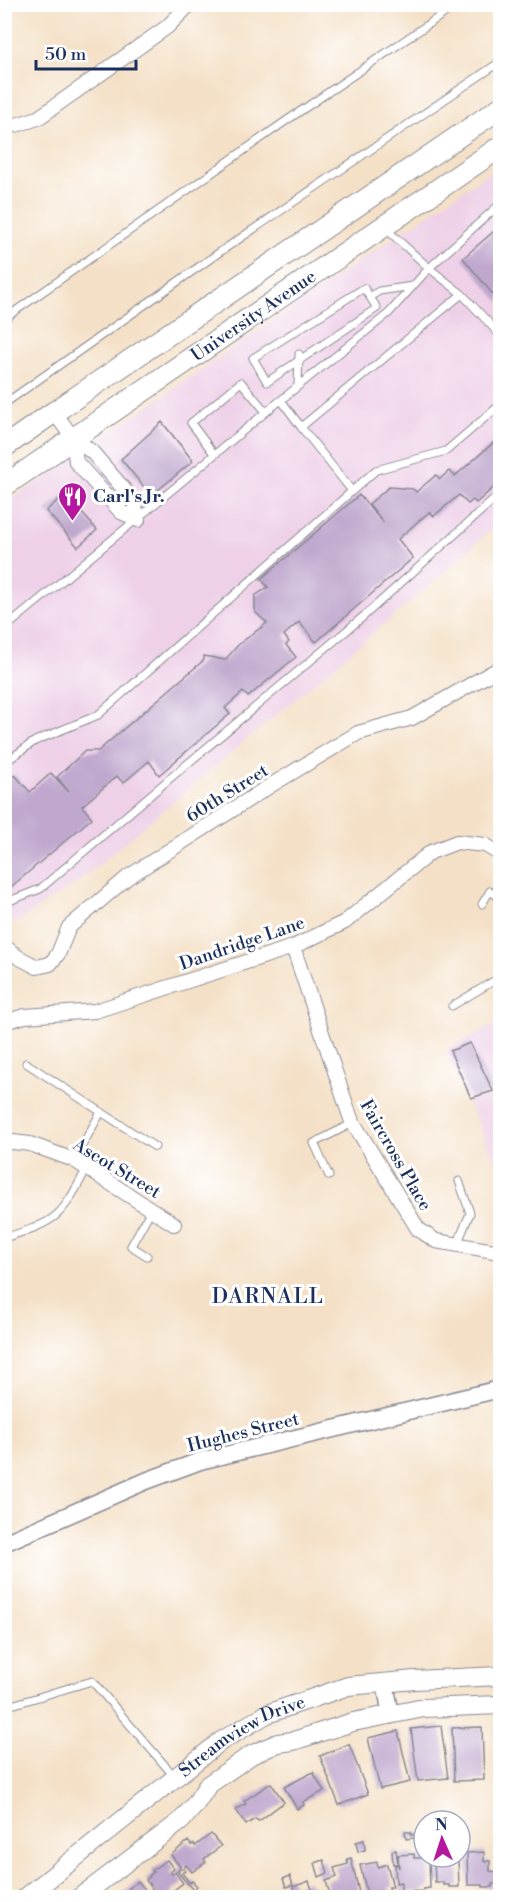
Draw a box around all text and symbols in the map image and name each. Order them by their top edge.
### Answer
scale bar [36,33,136,71]
text: 50 m [45,43,87,66]
street label: University Avenue [186,265,321,367]
restaurant icon: Carl's Jr. [56,480,88,522]
place label: Carl's Jr. [93,485,165,508]
street label: 60th Street [182,759,273,828]
street label: Dandridge Lane [176,911,308,976]
street label: Faircross Place [354,1096,437,1215]
street label: Ascot Street [68,1133,165,1204]
district label: DARNALL [212,1284,324,1310]
street label: Hughes Street [185,1407,302,1457]
street label: Streamview Drive [174,1691,308,1782]
north arrow [412,1809,472,1869]
text: N [434,1815,448,1835]

